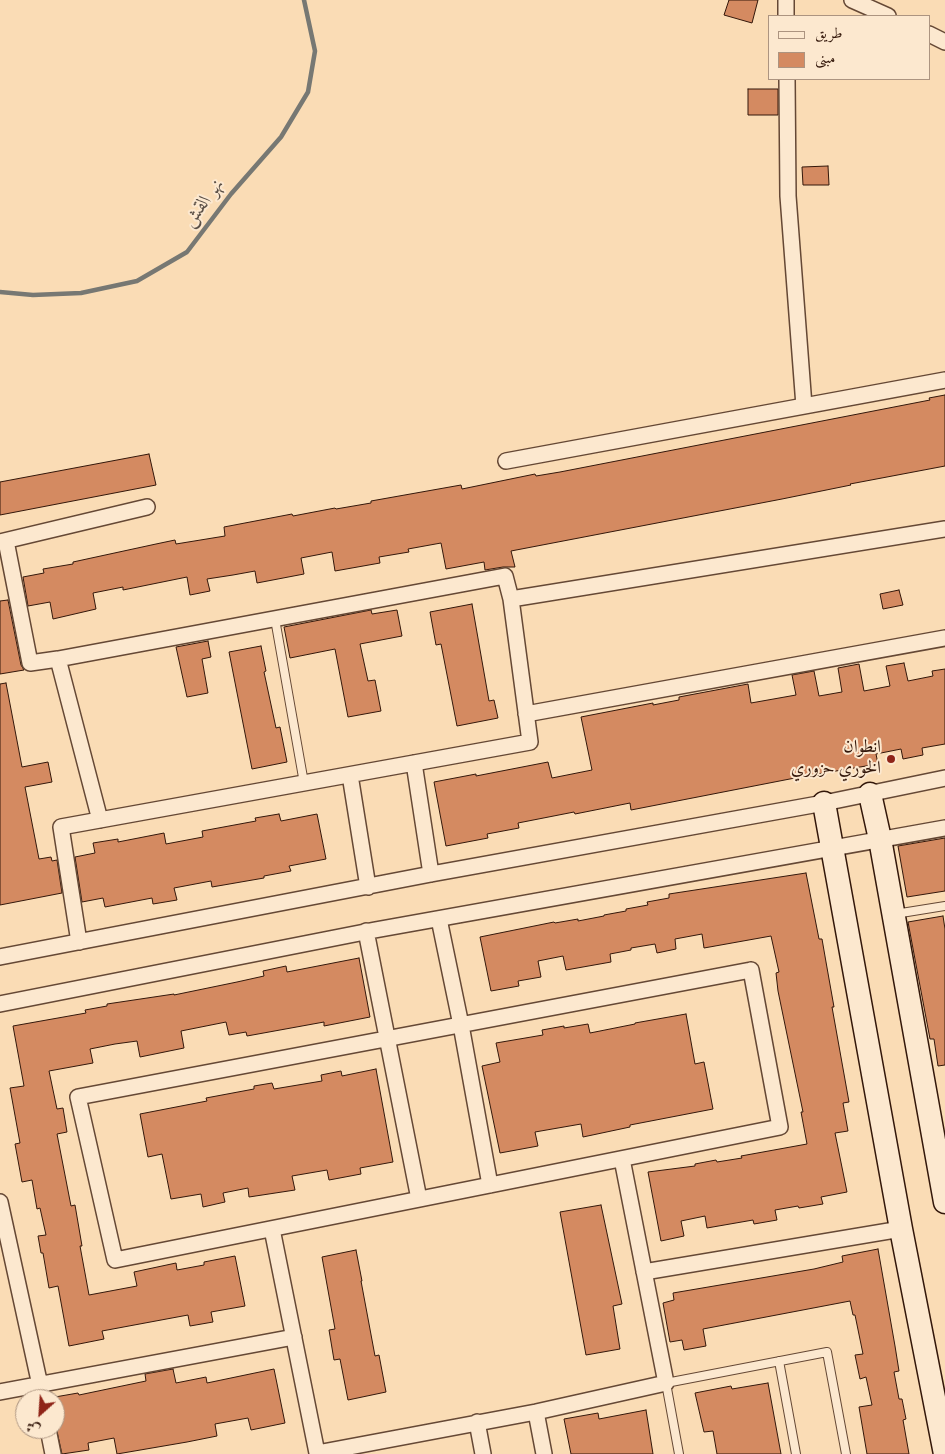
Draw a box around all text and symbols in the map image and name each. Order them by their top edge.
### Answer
legend [768,15,930,80]
text: طريق [815,24,842,45]
text: مبنى [815,49,835,70]
water label: نهر القش [179,175,231,233]
place label: انطوان الخوري حزوري [791,738,881,781]
marker: انطوان الخوري حزوري [885,753,897,765]
north arrow [15,1389,65,1439]
text: ش [23,1415,44,1439]

